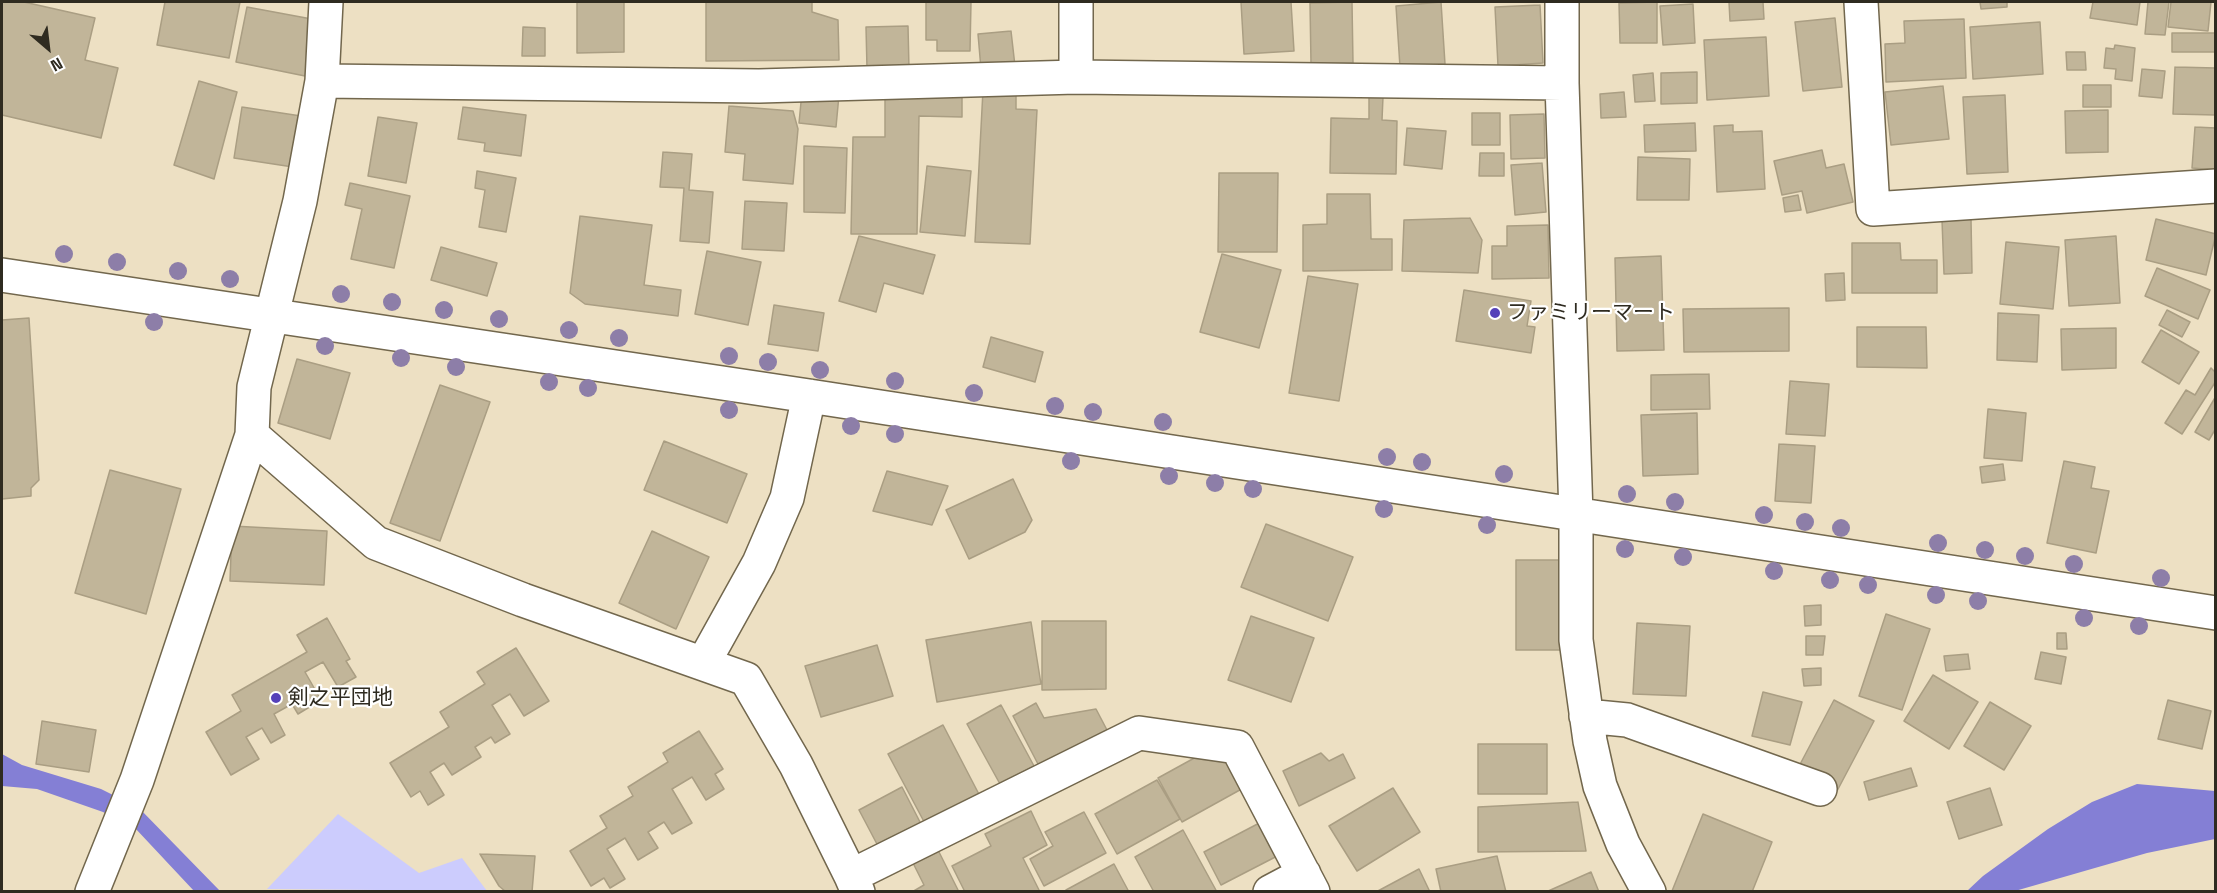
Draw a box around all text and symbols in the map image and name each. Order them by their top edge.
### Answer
north arrow [18,18,78,78]
text: N [47,53,66,76]
place label: ファミリーマート [1507,300,1675,326]
marker: ファミリーマート [1488,306,1502,320]
place label: 剣之平団地 [288,685,393,711]
marker: 剣之平団地 [269,691,283,705]

